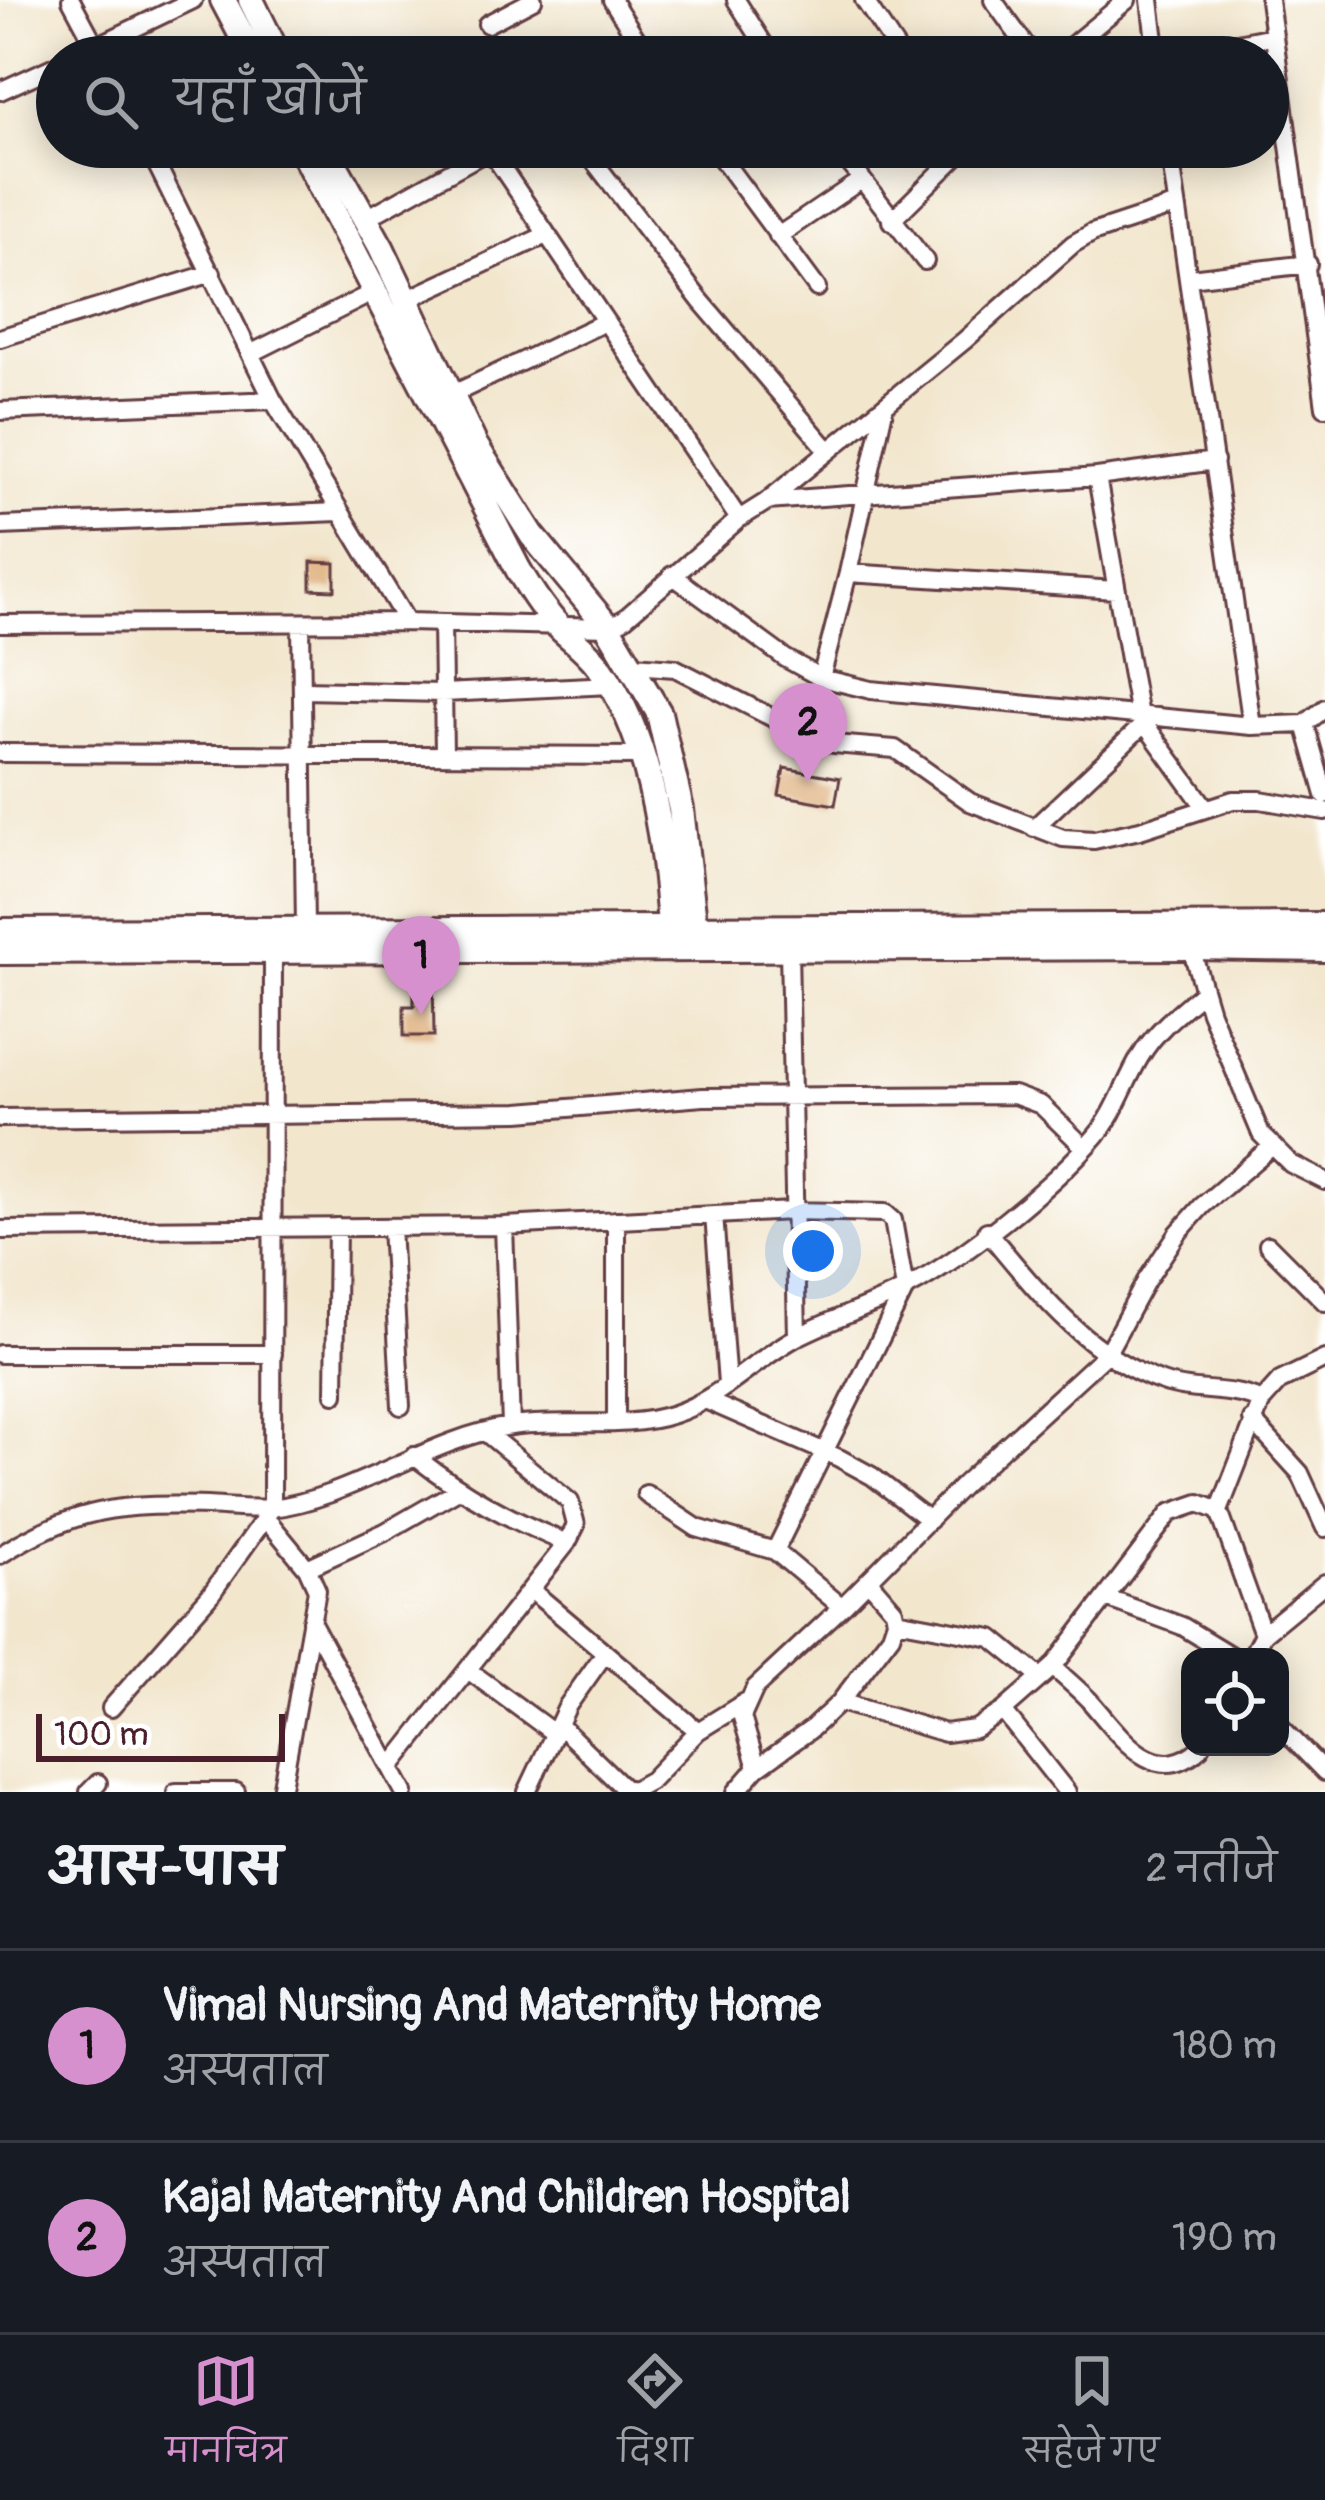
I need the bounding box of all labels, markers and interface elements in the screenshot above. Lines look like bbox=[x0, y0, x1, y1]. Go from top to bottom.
search box bbox=[36, 36, 1289, 168]
icon: search bbox=[78, 69, 144, 135]
text: यहाँ खोजें bbox=[174, 72, 366, 128]
pin: 2 bbox=[769, 683, 847, 782]
pin: 1 bbox=[382, 916, 460, 1015]
your location bbox=[783, 1221, 843, 1281]
map controls bbox=[1181, 1648, 1289, 1756]
button: locate bbox=[1181, 1648, 1289, 1756]
scale bar bbox=[36, 1708, 285, 1761]
text: 100 m bbox=[54, 1714, 148, 1755]
text: आस-पास bbox=[48, 1836, 282, 1900]
text: 2 नतीजे bbox=[1146, 1844, 1277, 1893]
text: Vimal Nursing And Maternity Home bbox=[162, 1978, 821, 2034]
text: 1 bbox=[79, 2021, 95, 2070]
text: 180 m bbox=[1172, 2021, 1277, 2070]
text: अस्पताल bbox=[162, 2047, 328, 2096]
text: Kajal Maternity And Children Hospital bbox=[162, 2170, 851, 2226]
text: 2 bbox=[76, 2213, 98, 2262]
text: 190 m bbox=[1172, 2213, 1277, 2262]
text: अस्पताल bbox=[162, 2239, 328, 2288]
tab: मानचित्र bbox=[166, 2348, 287, 2487]
tab: दिशा bbox=[618, 2348, 693, 2487]
tab: सहेजे गए bbox=[1024, 2348, 1159, 2487]

